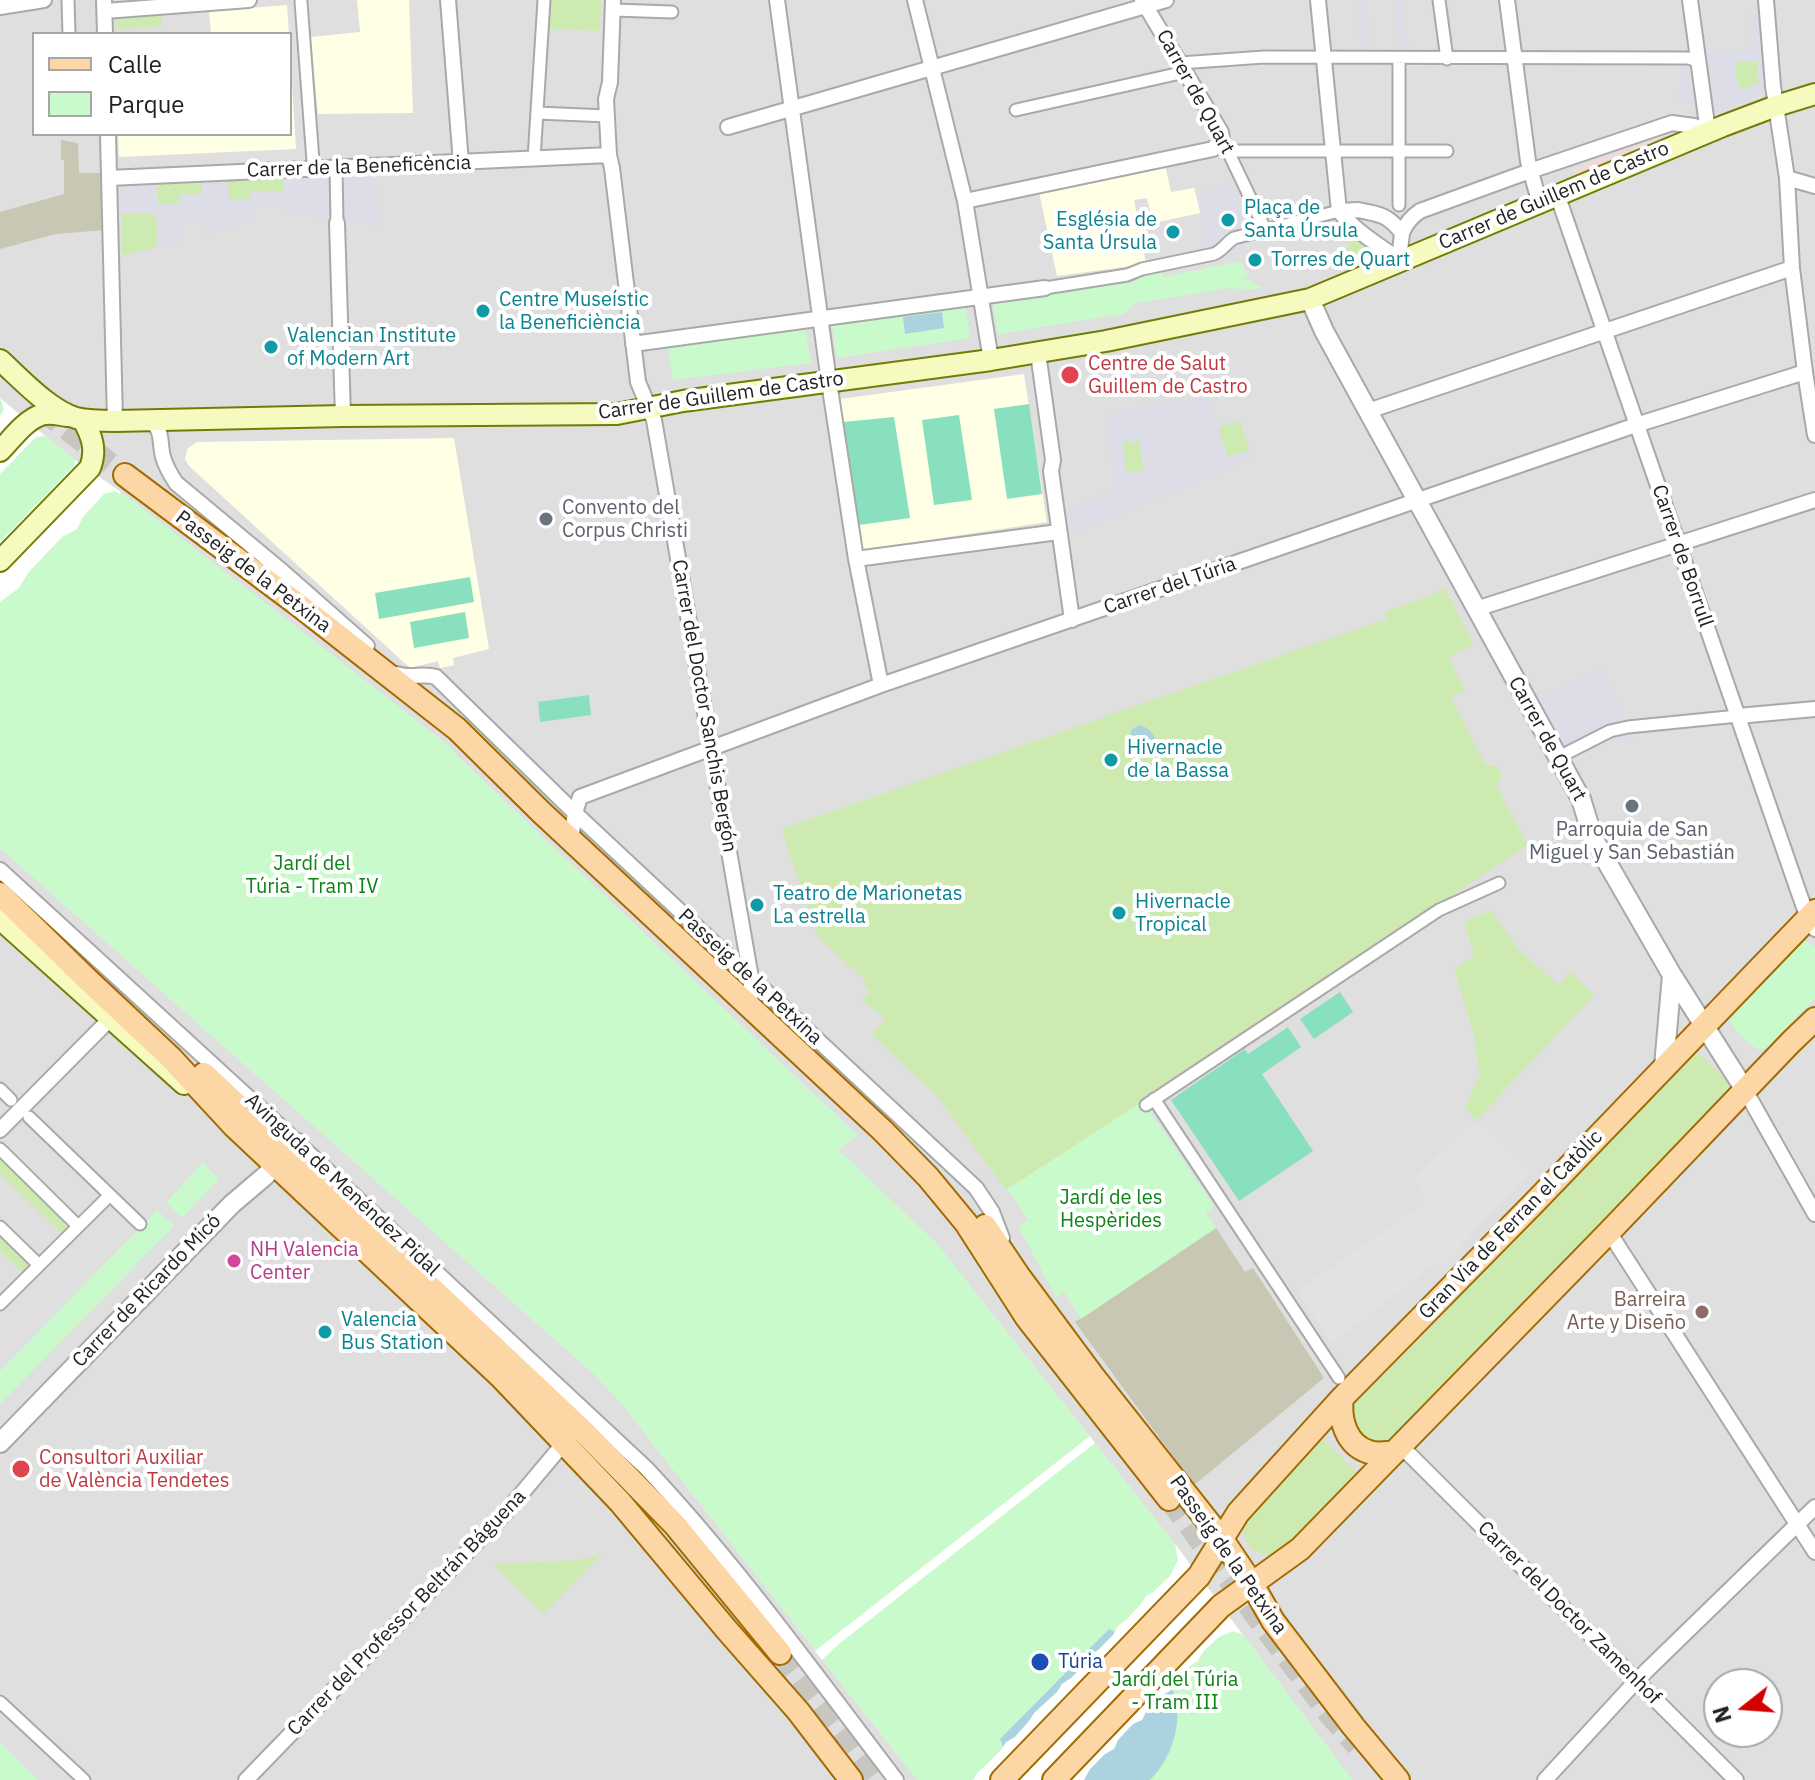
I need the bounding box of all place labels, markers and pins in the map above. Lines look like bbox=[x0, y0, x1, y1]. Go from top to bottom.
place label: Plaça de Santa Úrsula bbox=[1244, 196, 1358, 243]
place label: Església de Santa Úrsula bbox=[1043, 208, 1157, 255]
marker: Plaça de Santa Úrsula bbox=[1219, 211, 1237, 229]
marker: Església de Santa Úrsula bbox=[1164, 223, 1182, 241]
place label: Torres de Quart bbox=[1271, 248, 1410, 272]
marker: Torres de Quart bbox=[1246, 251, 1264, 269]
place label: Centre Museístic la Beneficiència bbox=[499, 288, 649, 335]
marker: Centre Museístic la Beneficiència bbox=[474, 302, 492, 320]
place label: Valencian Institute of Modern Art bbox=[287, 324, 456, 371]
marker: Valencian Institute of Modern Art bbox=[262, 338, 280, 356]
place label: Centre de Salut Guillem de Castro bbox=[1088, 352, 1248, 399]
marker: Centre de Salut Guillem de Castro bbox=[1059, 364, 1081, 386]
place label: Convento del Corpus Christi bbox=[562, 496, 688, 543]
marker: Convento del Corpus Christi bbox=[537, 510, 555, 528]
place label: Hivernacle de la Bassa bbox=[1127, 736, 1229, 783]
marker: Hivernacle de la Bassa bbox=[1102, 751, 1120, 769]
marker: Parroquia de San Miguel y San Sebastián bbox=[1623, 797, 1641, 815]
place label: Parroquia de San Miguel y San Sebastián bbox=[1529, 818, 1735, 865]
place label: Teatro de Marionetas La estrella bbox=[773, 882, 963, 929]
place label: Hivernacle Tropical bbox=[1135, 890, 1231, 937]
marker: Teatro de Marionetas La estrella bbox=[748, 896, 766, 914]
marker: Hivernacle Tropical bbox=[1110, 904, 1128, 922]
place label: NH Valencia Center bbox=[250, 1238, 359, 1285]
marker: NH Valencia Center bbox=[225, 1252, 243, 1270]
place label: Barreira Arte y Diseño bbox=[1567, 1288, 1686, 1335]
marker: Barreira Arte y Diseño bbox=[1693, 1303, 1711, 1321]
place label: Valencia Bus Station bbox=[341, 1308, 444, 1355]
marker: Valencia Bus Station bbox=[316, 1323, 334, 1341]
place label: Consultori Auxiliar de València Tendetes bbox=[39, 1446, 230, 1493]
marker: Consultori Auxiliar de València Tendetes bbox=[10, 1458, 32, 1480]
place label: Túria bbox=[1058, 1650, 1103, 1674]
marker: Túria bbox=[1029, 1651, 1051, 1673]

